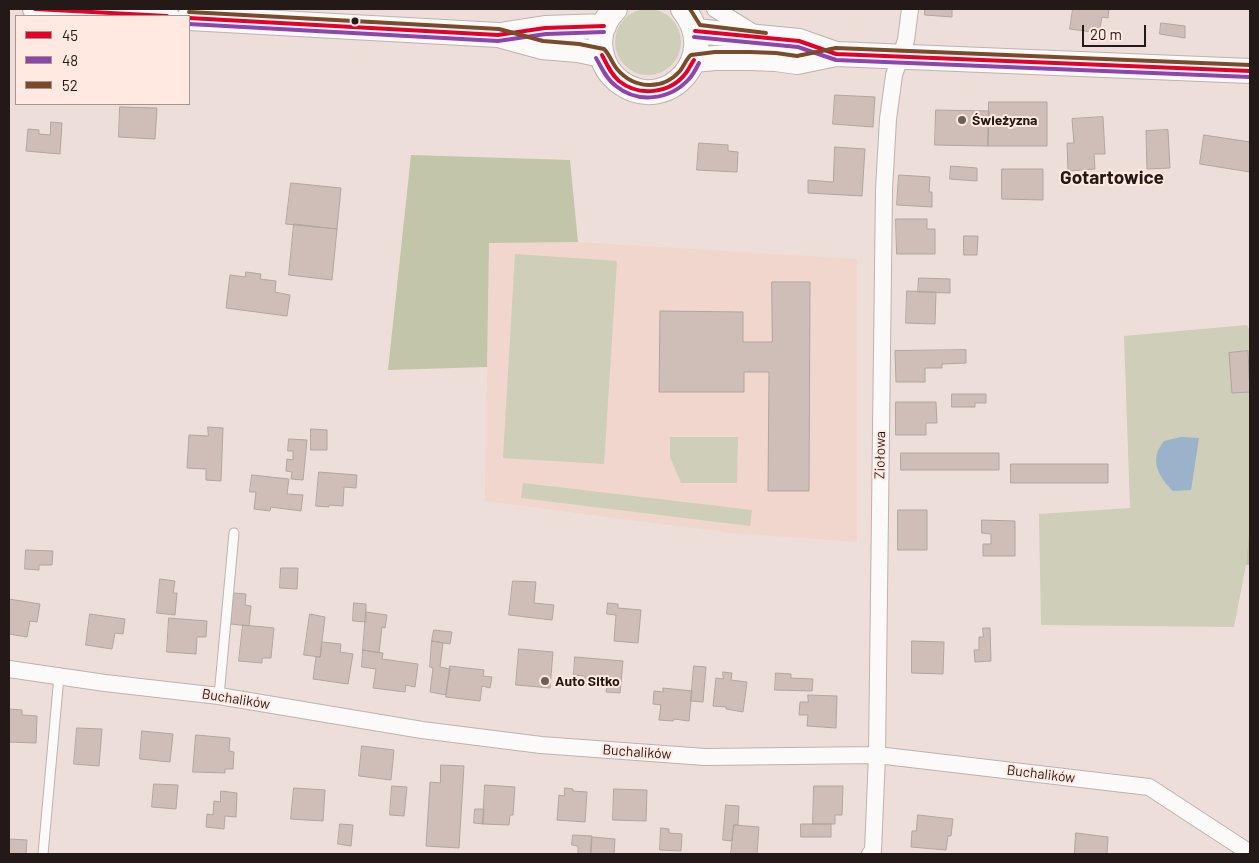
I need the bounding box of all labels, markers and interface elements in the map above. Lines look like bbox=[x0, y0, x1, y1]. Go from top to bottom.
legend bbox=[15, 15, 190, 105]
scale bar bbox=[1084, 15, 1148, 47]
unlabelled marker bbox=[350, 16, 360, 26]
text: 20 m bbox=[1090, 25, 1122, 43]
text: 45 bbox=[62, 26, 78, 44]
text: 48 bbox=[62, 51, 78, 69]
text: 52 bbox=[62, 76, 78, 94]
place label: Świeżyzna bbox=[972, 112, 1037, 128]
marker: Świeżyzna bbox=[956, 114, 968, 126]
district label: Gotartowice bbox=[1060, 167, 1164, 189]
street label: Ziołowa bbox=[871, 431, 889, 479]
place label: Auto Sitko bbox=[555, 673, 620, 689]
marker: Auto Sitko bbox=[539, 675, 551, 687]
street label: Buchalików bbox=[201, 685, 271, 713]
street label: Buchalików bbox=[602, 741, 672, 763]
street label: Buchalików bbox=[1006, 761, 1076, 787]

